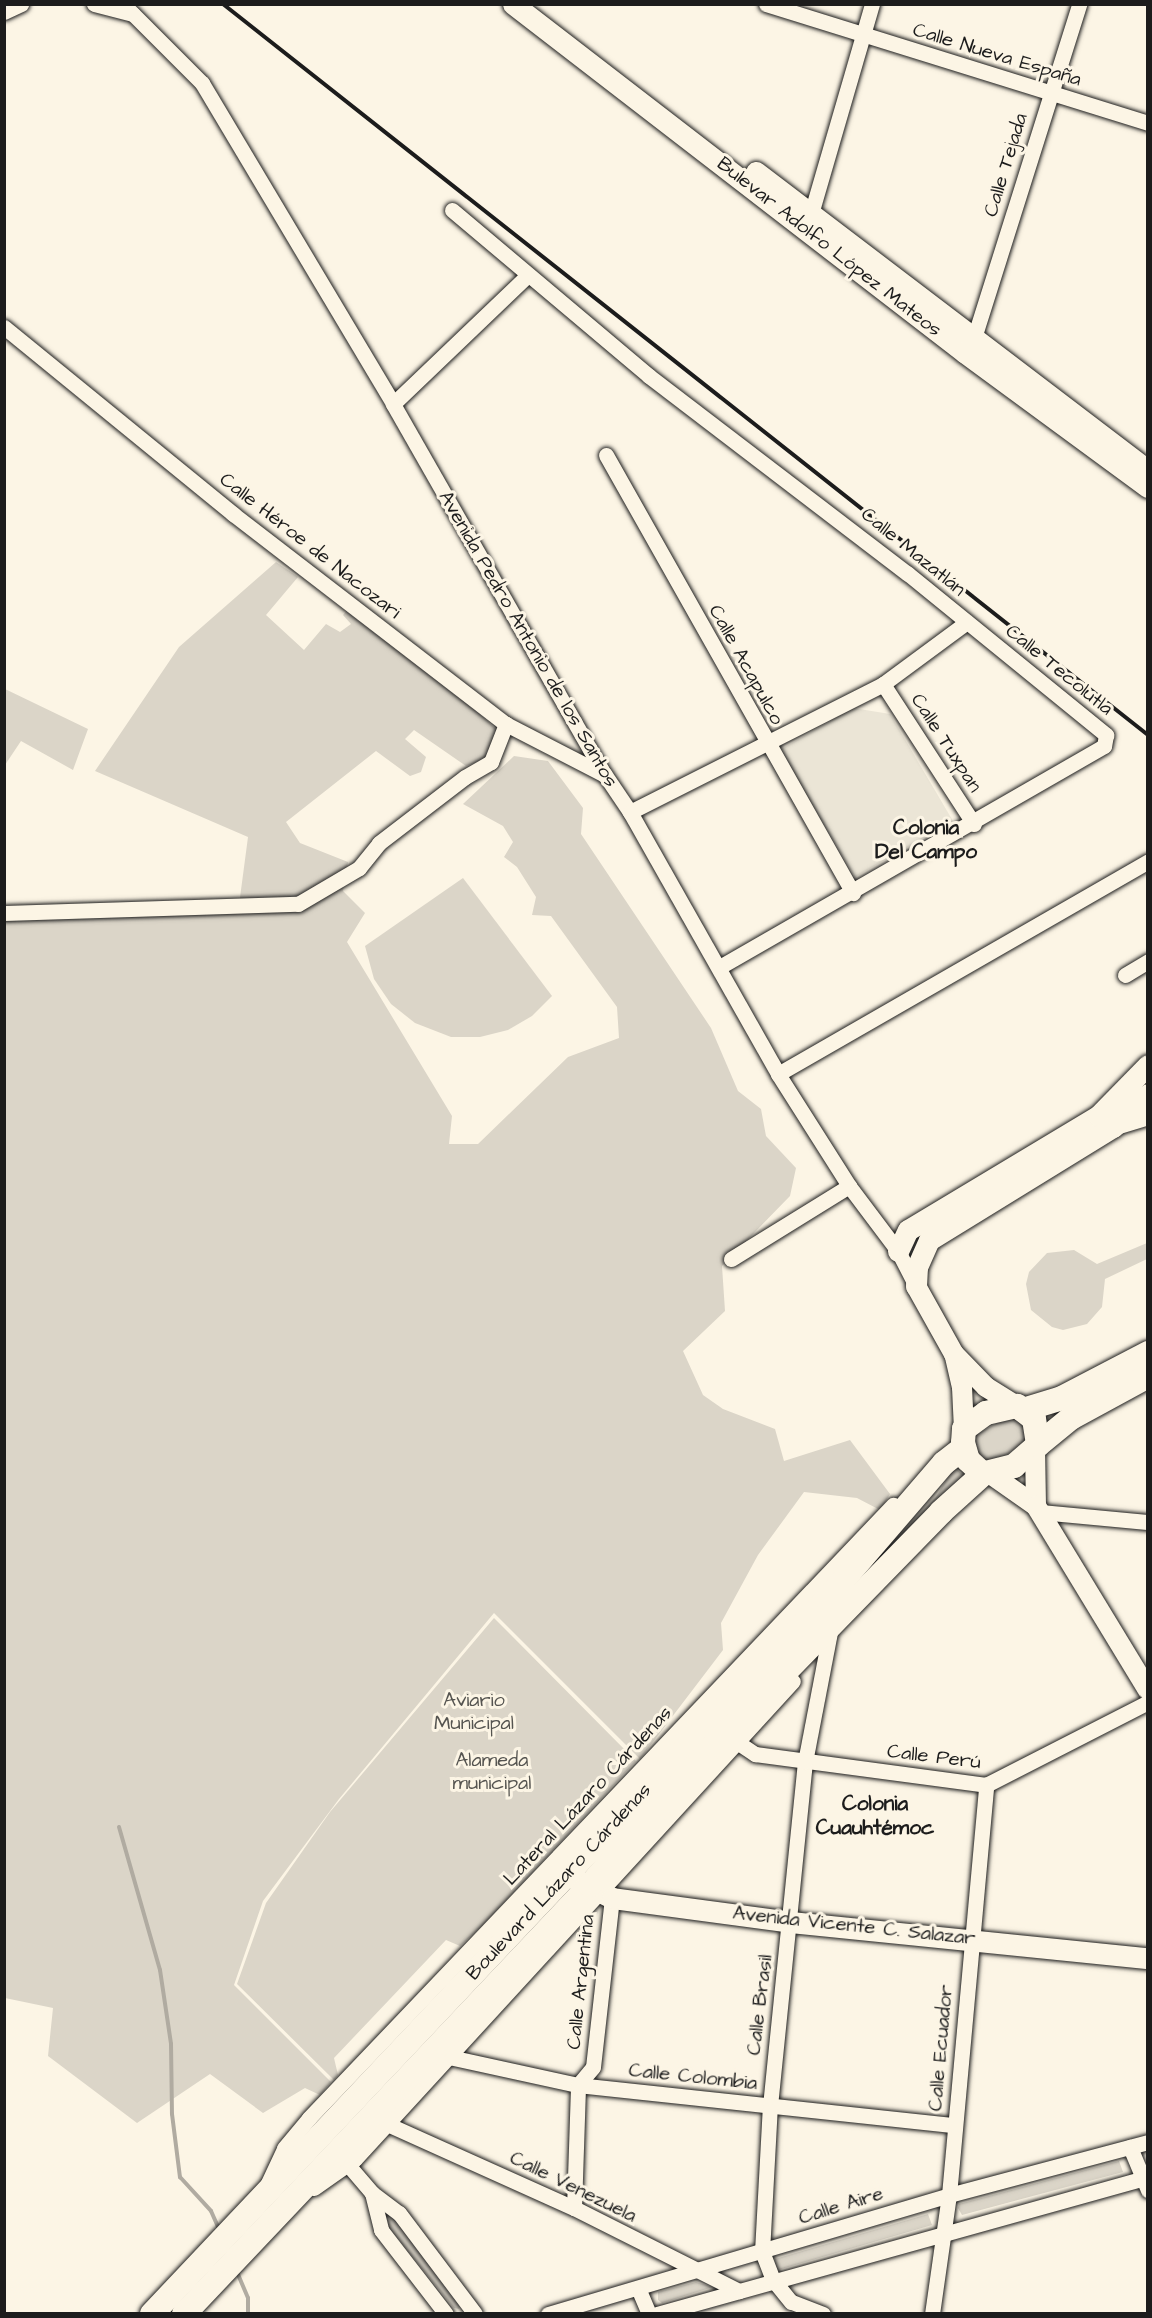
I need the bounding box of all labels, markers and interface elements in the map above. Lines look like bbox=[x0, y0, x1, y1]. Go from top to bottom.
street label: Calle Nueva España bbox=[910, 18, 1084, 92]
street label: Calle Tejada bbox=[979, 110, 1033, 220]
street label: Bulevar Adolfo López Mateos bbox=[712, 152, 946, 342]
street label: Calle Héroe de Nacozari bbox=[215, 468, 405, 624]
street label: Avenida Pedro Antonio de los Santos bbox=[433, 487, 623, 791]
street label: Calle Mazatlán bbox=[856, 503, 970, 601]
street label: Calle Acapulco bbox=[703, 601, 789, 729]
street label: Calle Tecolutla bbox=[1000, 619, 1118, 721]
street label: Calle Tuxpan bbox=[905, 689, 987, 797]
district label: Colonia Del Campo bbox=[875, 815, 977, 865]
park label: Aviario Municipal bbox=[434, 1688, 514, 1735]
street label: Lateral Lázaro Cárdenas bbox=[499, 1701, 677, 1891]
street label: Calle Perú bbox=[886, 1739, 982, 1775]
park label: Alameda municipal bbox=[453, 1748, 531, 1795]
street label: Boulevard Lázaro Cárdenas bbox=[461, 1779, 657, 1985]
district label: Colonia Cuauhtémoc bbox=[816, 1791, 934, 1841]
street label: Avenida Vicente C. Salazar bbox=[731, 1901, 977, 1951]
street label: Calle Argentina bbox=[562, 1913, 600, 2051]
street label: Calle Brasil bbox=[742, 1953, 778, 2057]
street label: Calle Ecuador bbox=[924, 1984, 958, 2112]
street label: Calle Colombia bbox=[627, 2058, 759, 2096]
street label: Calle Venezuela bbox=[506, 2146, 640, 2228]
street label: Calle Aire bbox=[796, 2182, 886, 2230]

